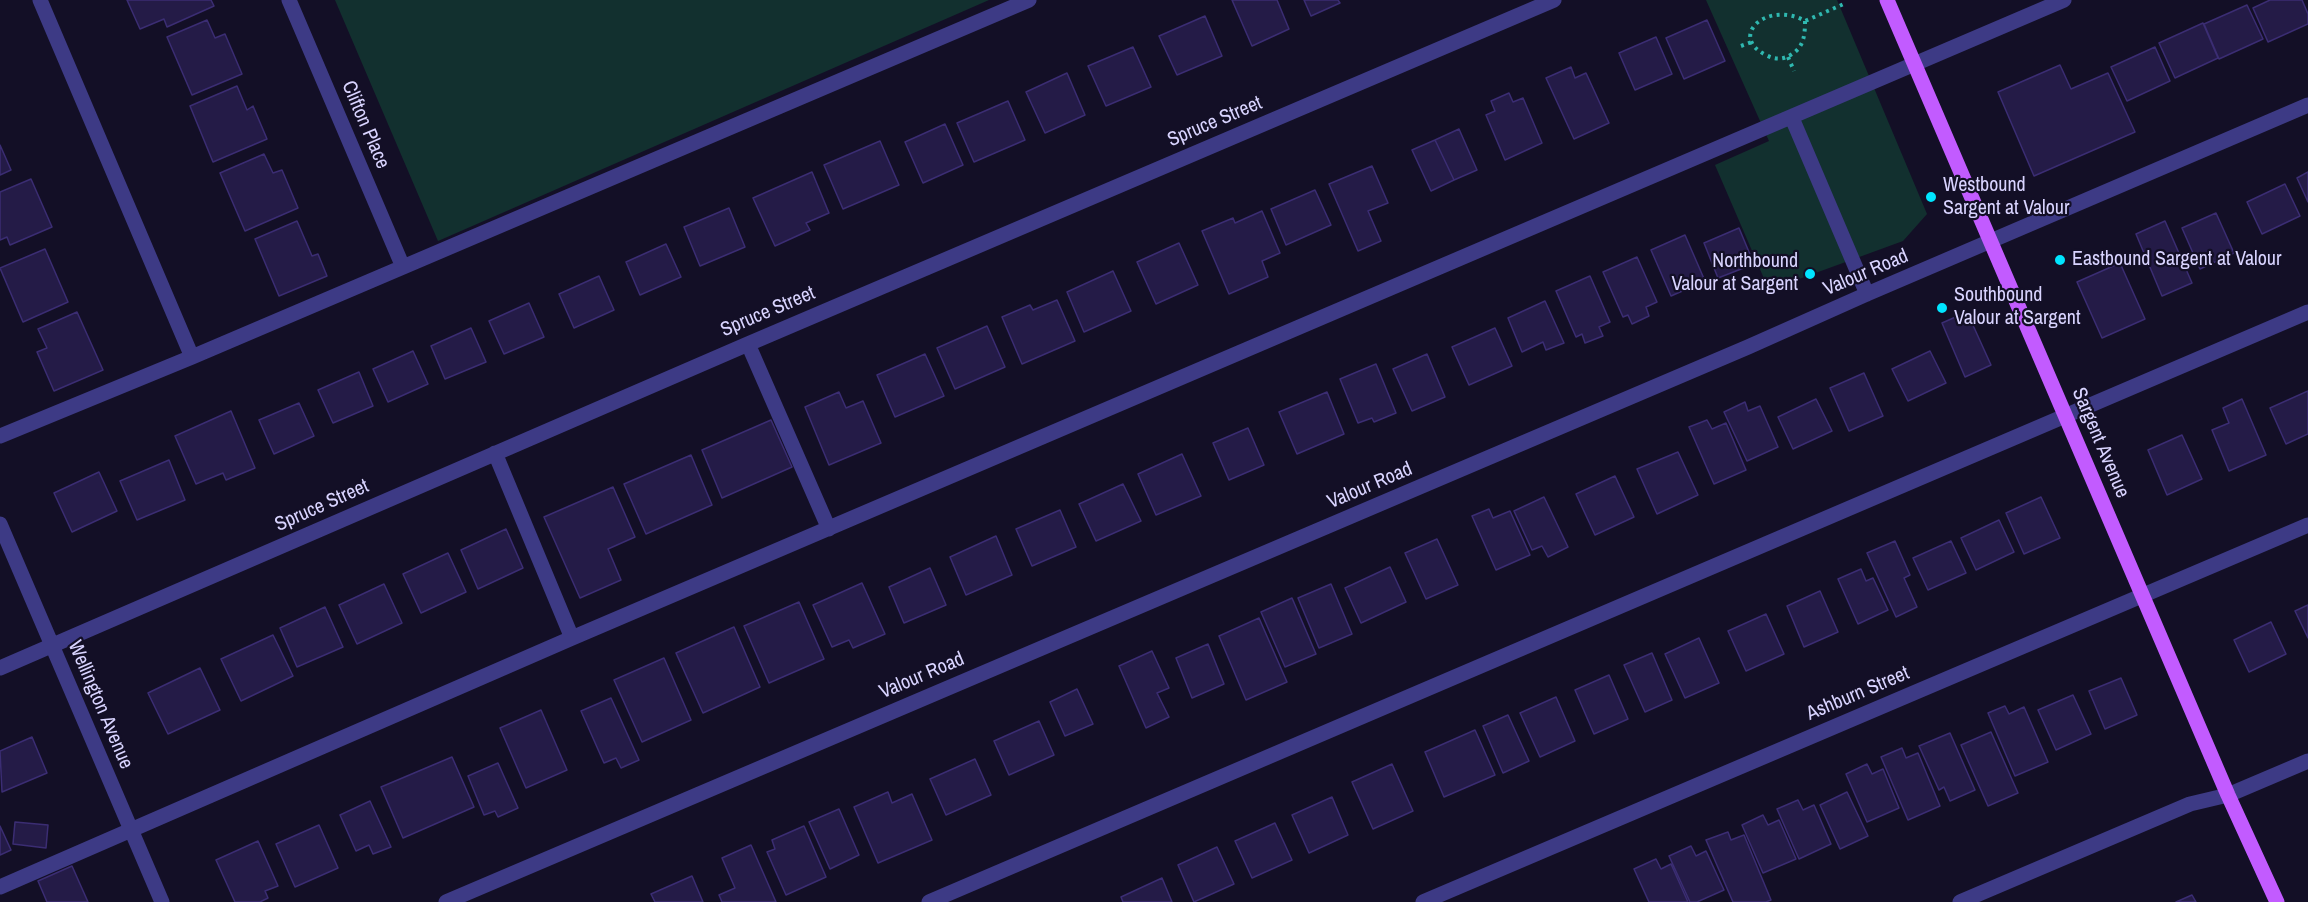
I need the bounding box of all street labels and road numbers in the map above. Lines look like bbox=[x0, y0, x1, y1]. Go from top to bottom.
street label: Clifton Place bbox=[336, 78, 394, 172]
street label: Spruce Street bbox=[1164, 91, 1266, 153]
street label: Valour Road bbox=[1820, 244, 1912, 302]
street label: Spruce Street bbox=[717, 281, 819, 343]
street label: Sargent Avenue bbox=[2066, 384, 2134, 502]
street label: Valour Road bbox=[1324, 457, 1416, 515]
street label: Spruce Street bbox=[271, 475, 373, 537]
street label: Wellington Avenue bbox=[62, 637, 138, 773]
street label: Valour Road bbox=[876, 647, 968, 705]
street label: Ashburn Street bbox=[1803, 662, 1913, 726]

